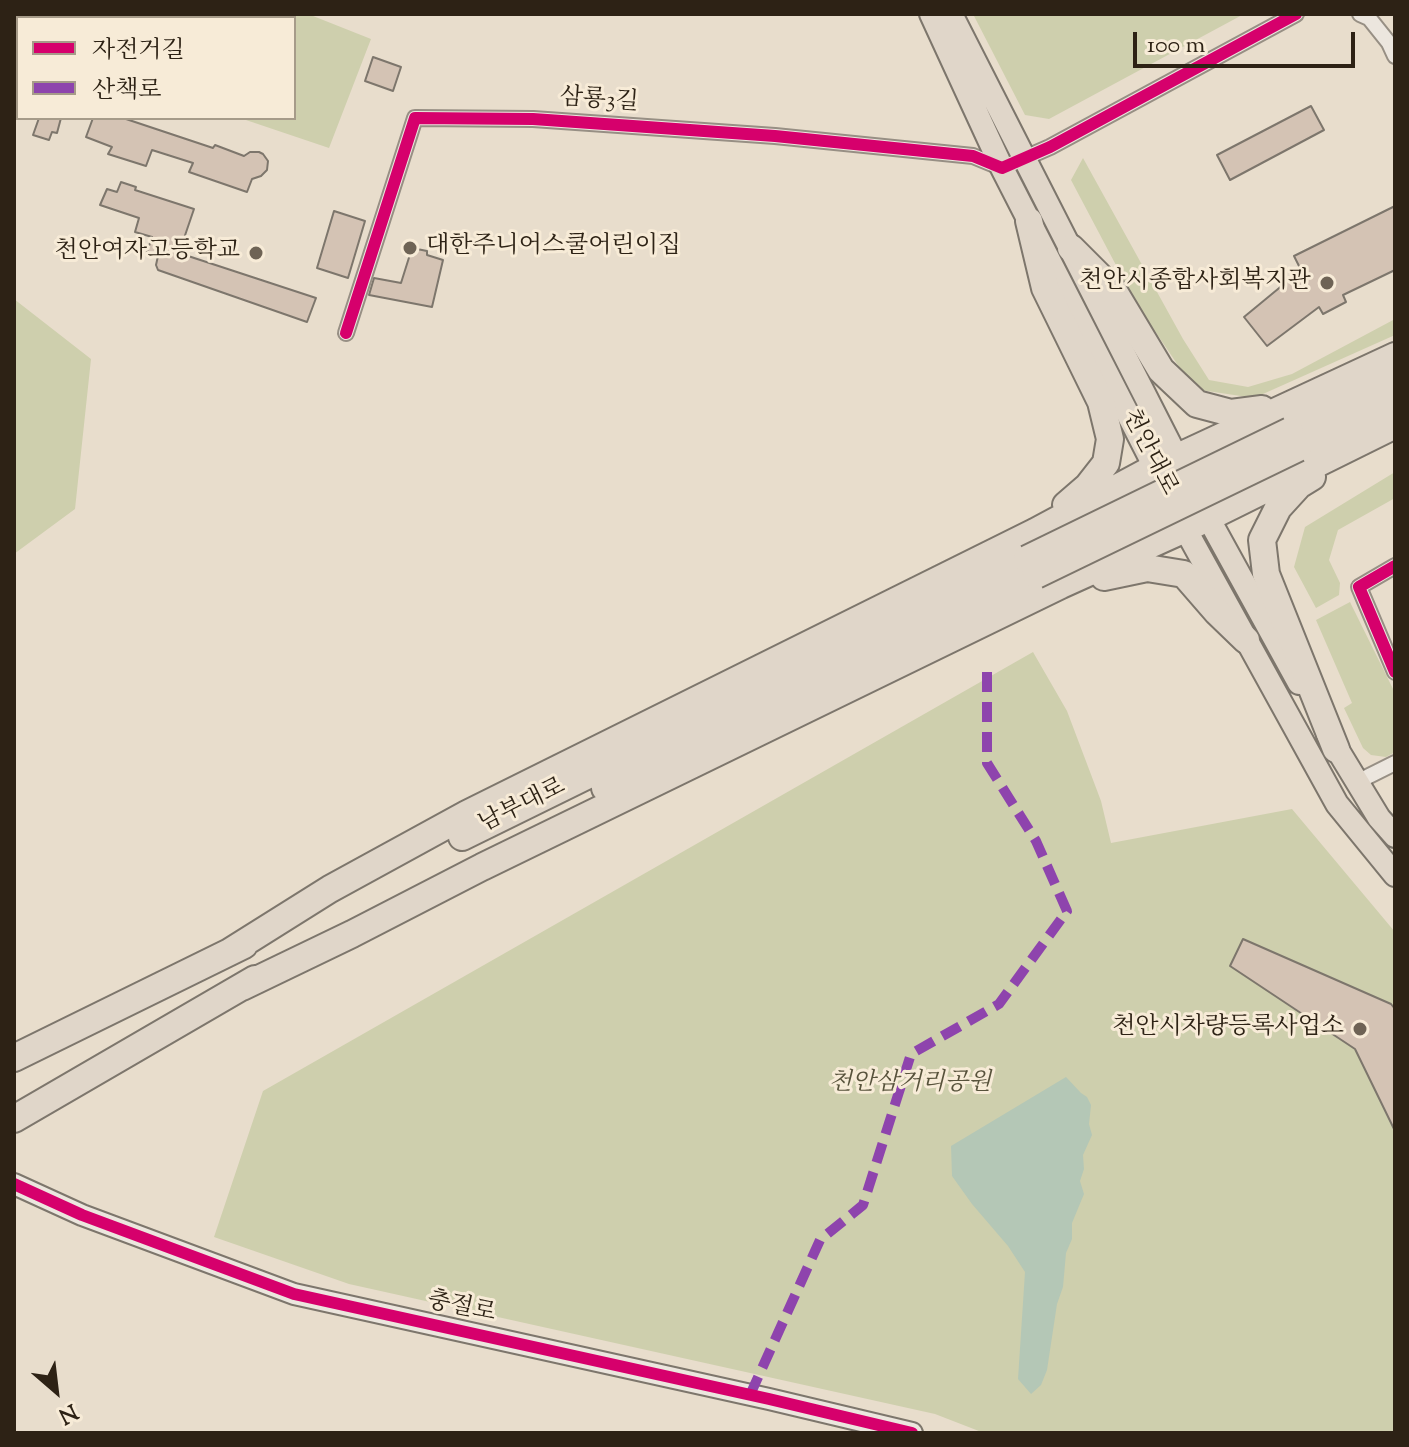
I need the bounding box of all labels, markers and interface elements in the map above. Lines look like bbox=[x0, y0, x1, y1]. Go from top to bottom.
legend bbox=[16, 16, 296, 120]
scale bar bbox=[1137, 16, 1359, 66]
text: 100 m bbox=[1147, 29, 1205, 63]
text: 자전거길 bbox=[92, 34, 185, 68]
text: 산책로 bbox=[92, 74, 162, 108]
street label: 삼룡3길 bbox=[558, 85, 640, 119]
place label: 대한주니어스쿨어린이집 bbox=[426, 234, 681, 262]
place label: 천안여자고등학교 bbox=[55, 239, 240, 267]
marker: 대한주니어스쿨어린이집 bbox=[401, 239, 419, 257]
marker: 천안여자고등학교 bbox=[247, 244, 265, 262]
place label: 천안시종합사회복지관 bbox=[1079, 269, 1311, 297]
marker: 천안시종합사회복지관 bbox=[1318, 274, 1336, 292]
street label: 천안대로 bbox=[1114, 405, 1182, 501]
street label: 남부대로 bbox=[475, 774, 571, 840]
place label: 천안시차량등록사업소 bbox=[1112, 1015, 1344, 1043]
marker: 천안시차량등록사업소 bbox=[1351, 1020, 1369, 1038]
park label: 천안삼거리공원 bbox=[829, 1071, 991, 1099]
street label: 충절로 bbox=[424, 1288, 498, 1330]
north arrow bbox=[16, 1351, 96, 1431]
text: N bbox=[52, 1394, 83, 1430]

